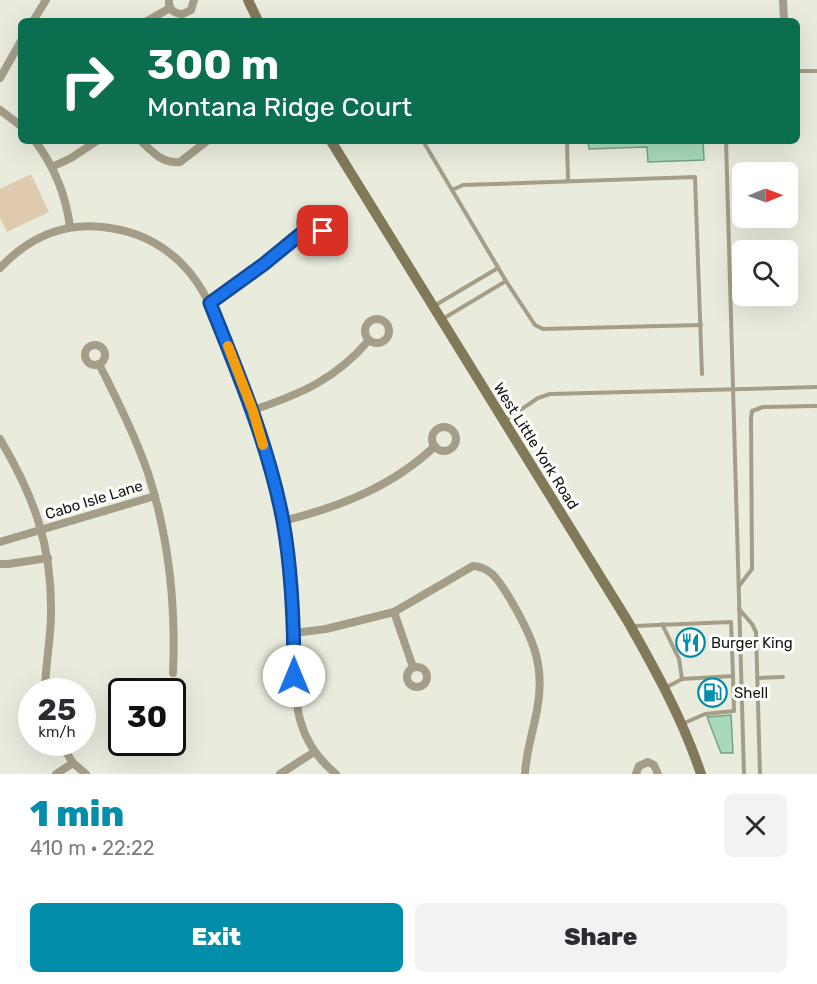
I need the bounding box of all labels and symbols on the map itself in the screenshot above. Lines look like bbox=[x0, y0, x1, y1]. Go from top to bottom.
north arrow bbox=[732, 162, 798, 228]
pin bbox=[297, 205, 348, 256]
street label: West Little York Road bbox=[490, 379, 582, 513]
street label: Cabo Isle Lane bbox=[43, 477, 145, 523]
restaurant icon: Burger King bbox=[674, 627, 706, 659]
place label: Burger King bbox=[711, 634, 793, 652]
position arrow bbox=[262, 644, 326, 708]
fuel station icon: Shell bbox=[697, 677, 729, 709]
speed limit sign: 30 bbox=[108, 678, 186, 756]
place label: Shell bbox=[734, 684, 768, 702]

